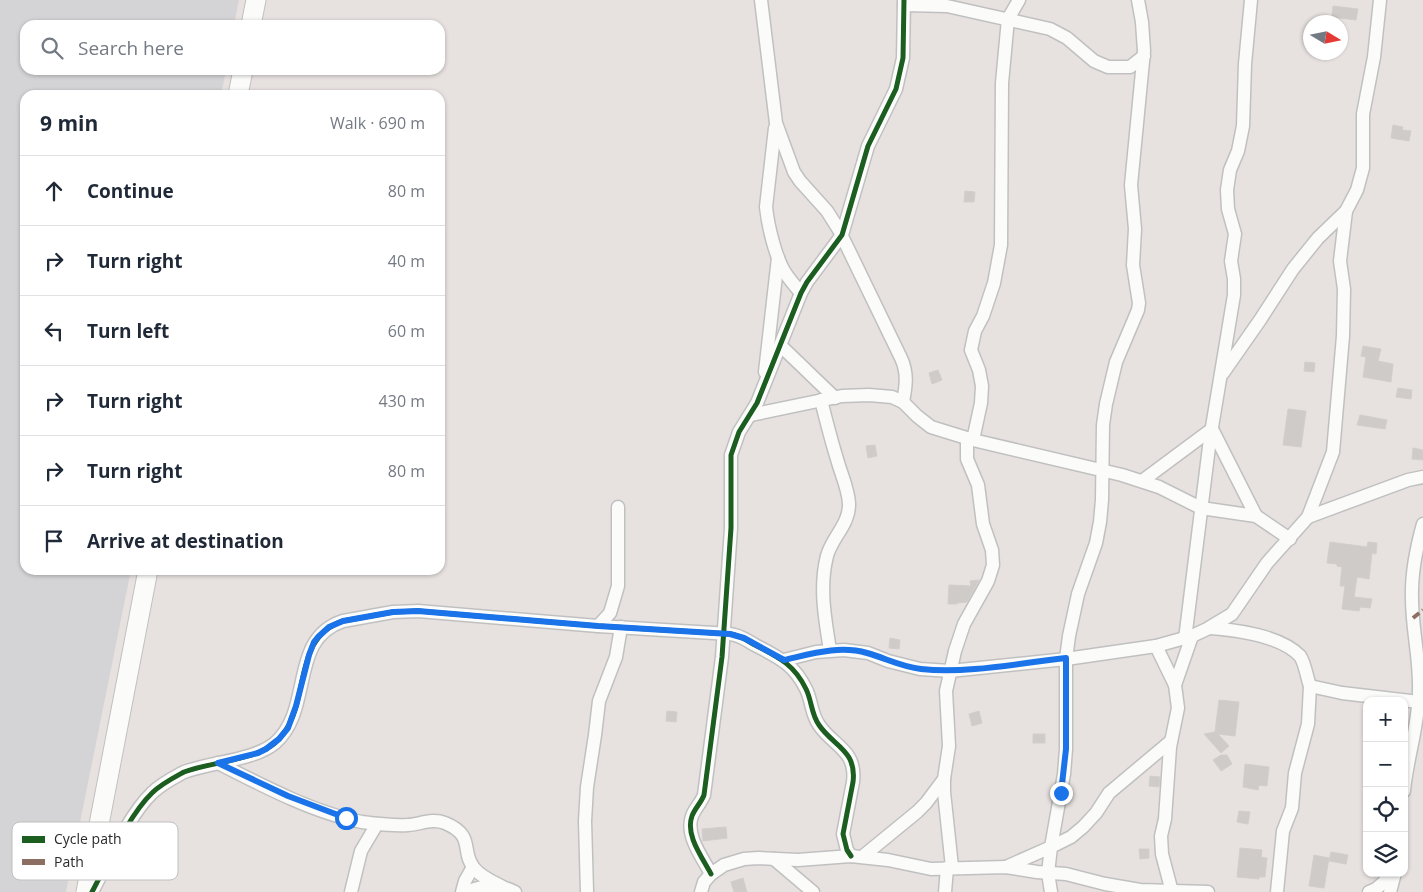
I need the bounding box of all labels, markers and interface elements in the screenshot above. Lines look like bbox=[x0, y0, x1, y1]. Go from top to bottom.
north arrow bbox=[1303, 15, 1348, 60]
search box bbox=[20, 20, 445, 75]
icon: search bbox=[38, 34, 66, 62]
text: Search here bbox=[78, 35, 184, 61]
text: 9 min bbox=[40, 109, 98, 137]
text: Walk · 690 m bbox=[330, 112, 425, 134]
icon: ahead bbox=[40, 177, 68, 205]
text: Continue bbox=[87, 178, 174, 204]
text: 80 m bbox=[388, 180, 425, 202]
icon: right bbox=[40, 247, 68, 275]
text: Turn right bbox=[87, 248, 182, 274]
text: 40 m bbox=[388, 250, 425, 272]
icon: left bbox=[40, 317, 68, 345]
text: Turn left bbox=[87, 318, 169, 344]
text: 60 m bbox=[388, 320, 425, 342]
icon: right bbox=[40, 387, 68, 415]
text: Turn right bbox=[87, 388, 182, 414]
text: 430 m bbox=[379, 390, 425, 412]
icon: right bbox=[40, 457, 68, 485]
text: Turn right bbox=[87, 458, 182, 484]
text: 80 m bbox=[388, 460, 425, 482]
icon: arrive bbox=[40, 527, 68, 555]
text: Arrive at destination bbox=[87, 528, 284, 554]
map controls bbox=[1363, 697, 1408, 877]
button: + bbox=[1363, 697, 1408, 742]
button: − bbox=[1363, 742, 1408, 787]
route end bbox=[1050, 782, 1073, 805]
button: locate bbox=[1363, 787, 1408, 832]
route start bbox=[335, 807, 358, 830]
legend bbox=[12, 822, 178, 880]
text: Cycle path bbox=[54, 829, 122, 848]
button: layers bbox=[1363, 832, 1408, 877]
text: Path bbox=[54, 852, 84, 871]

